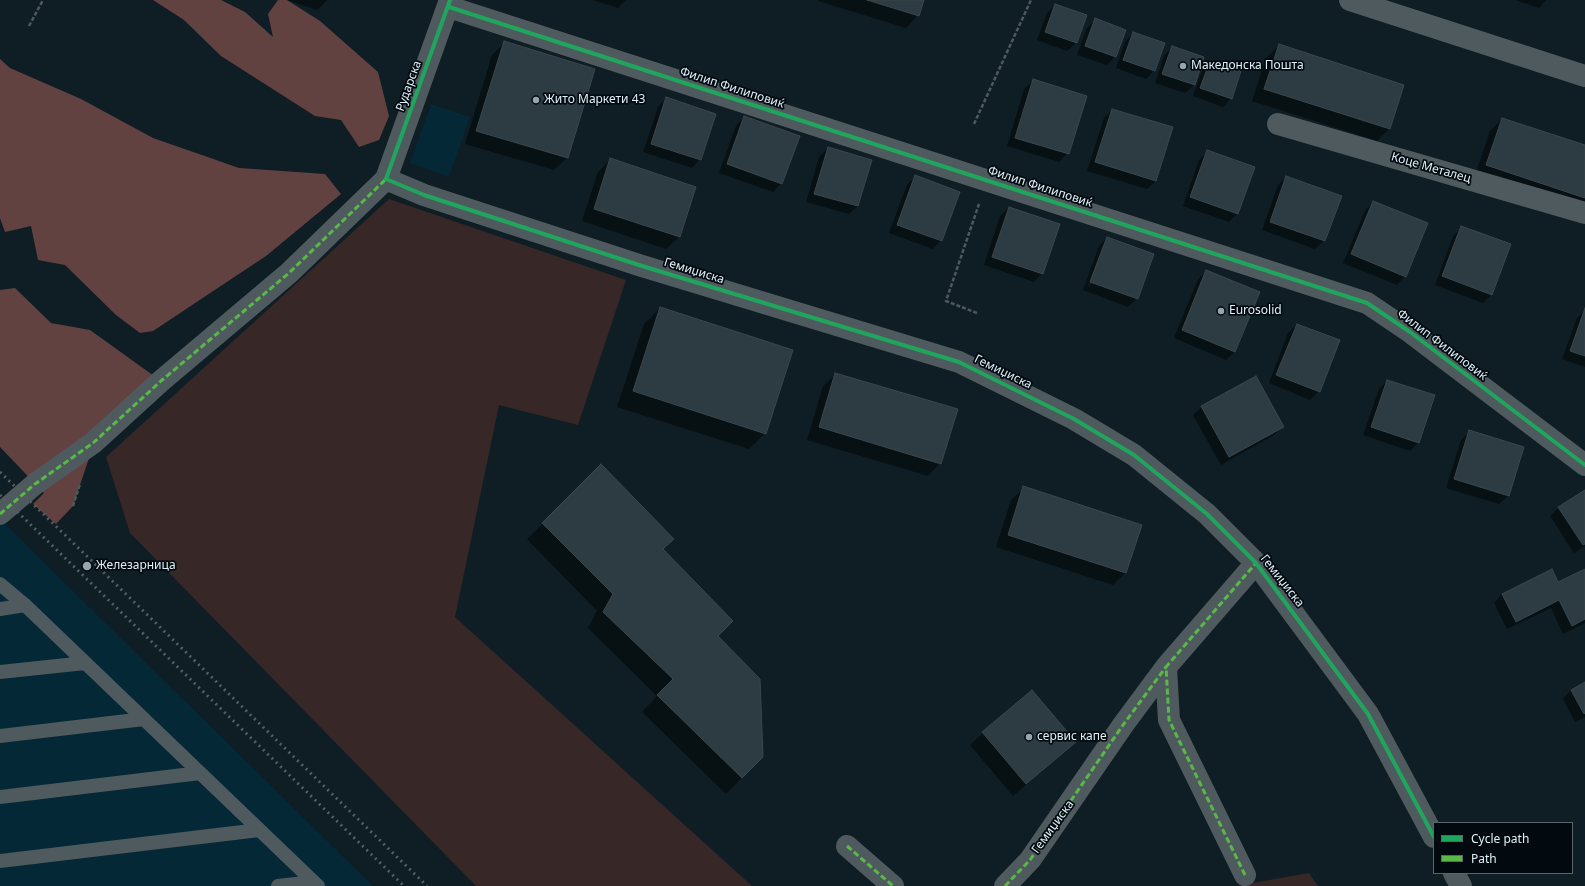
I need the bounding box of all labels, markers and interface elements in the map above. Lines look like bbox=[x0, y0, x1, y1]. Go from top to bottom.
street label: Рударска bbox=[393, 59, 425, 113]
place label: Македонска Пошта bbox=[1191, 59, 1304, 73]
marker: Македонска Пошта bbox=[1178, 61, 1188, 71]
street label: Филип Филиповиќ bbox=[678, 64, 786, 112]
place label: Жито Маркети 43 bbox=[544, 93, 645, 107]
marker: Жито Маркети 43 bbox=[531, 95, 541, 105]
street label: Коце Металец bbox=[1390, 150, 1472, 186]
street label: Филип Филиповиќ bbox=[986, 163, 1094, 211]
street label: Гемиџиска bbox=[662, 255, 726, 287]
place label: Eurosolid bbox=[1229, 304, 1282, 318]
marker: Eurosolid bbox=[1216, 306, 1226, 316]
street label: Филип Филиповиќ bbox=[1394, 306, 1490, 384]
street label: Гемиџиска bbox=[972, 352, 1034, 392]
street label: Гемиџиска bbox=[1257, 552, 1307, 610]
place label: Железарница bbox=[96, 559, 176, 573]
marker: Железарница bbox=[81, 560, 93, 572]
place label: сервис капе bbox=[1037, 730, 1107, 744]
marker: сервис капе bbox=[1024, 732, 1034, 742]
street label: Гемиџиска bbox=[1029, 798, 1077, 856]
legend bbox=[1433, 822, 1573, 874]
text: Cycle path bbox=[1471, 830, 1529, 847]
text: Path bbox=[1471, 850, 1497, 867]

